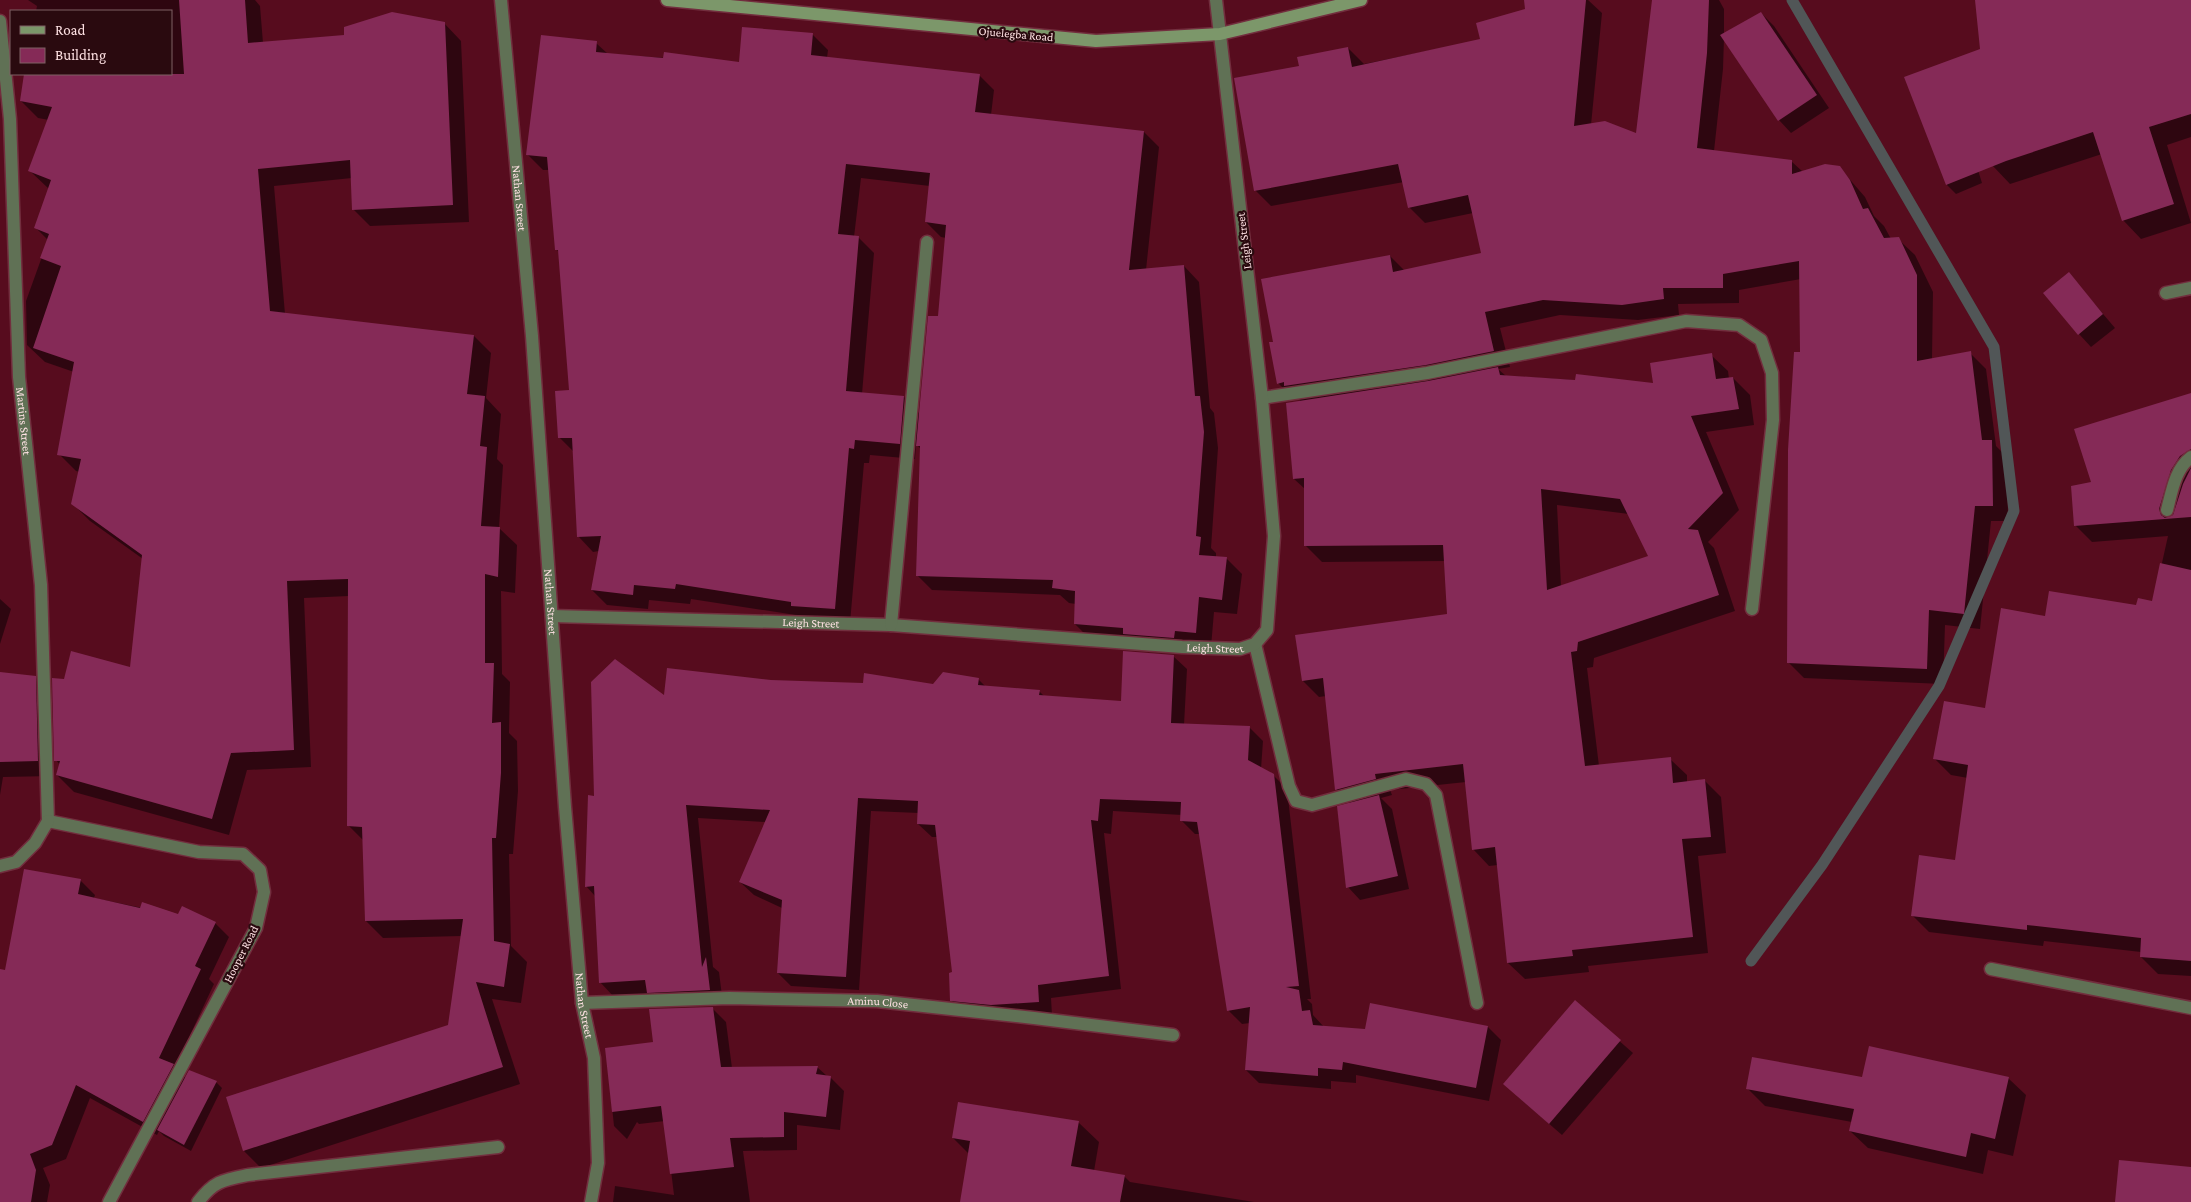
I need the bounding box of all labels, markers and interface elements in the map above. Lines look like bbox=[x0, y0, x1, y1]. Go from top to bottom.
legend bbox=[10, 10, 172, 75]
text: Road bbox=[55, 22, 86, 38]
street label: Ojuelegba Road bbox=[978, 24, 1055, 44]
text: Building bbox=[55, 47, 106, 64]
street label: Nathan Street bbox=[509, 165, 529, 233]
street label: Leigh Street bbox=[1233, 211, 1254, 270]
street label: Martins Street bbox=[13, 386, 34, 457]
street label: Nathan Street bbox=[541, 568, 560, 636]
street label: Leigh Street bbox=[782, 615, 841, 631]
street label: Leigh Street bbox=[1186, 640, 1247, 656]
street label: Hooper Road bbox=[221, 923, 262, 985]
street label: Nathan Street bbox=[572, 972, 597, 1040]
street label: Aminu Close bbox=[847, 993, 909, 1011]

